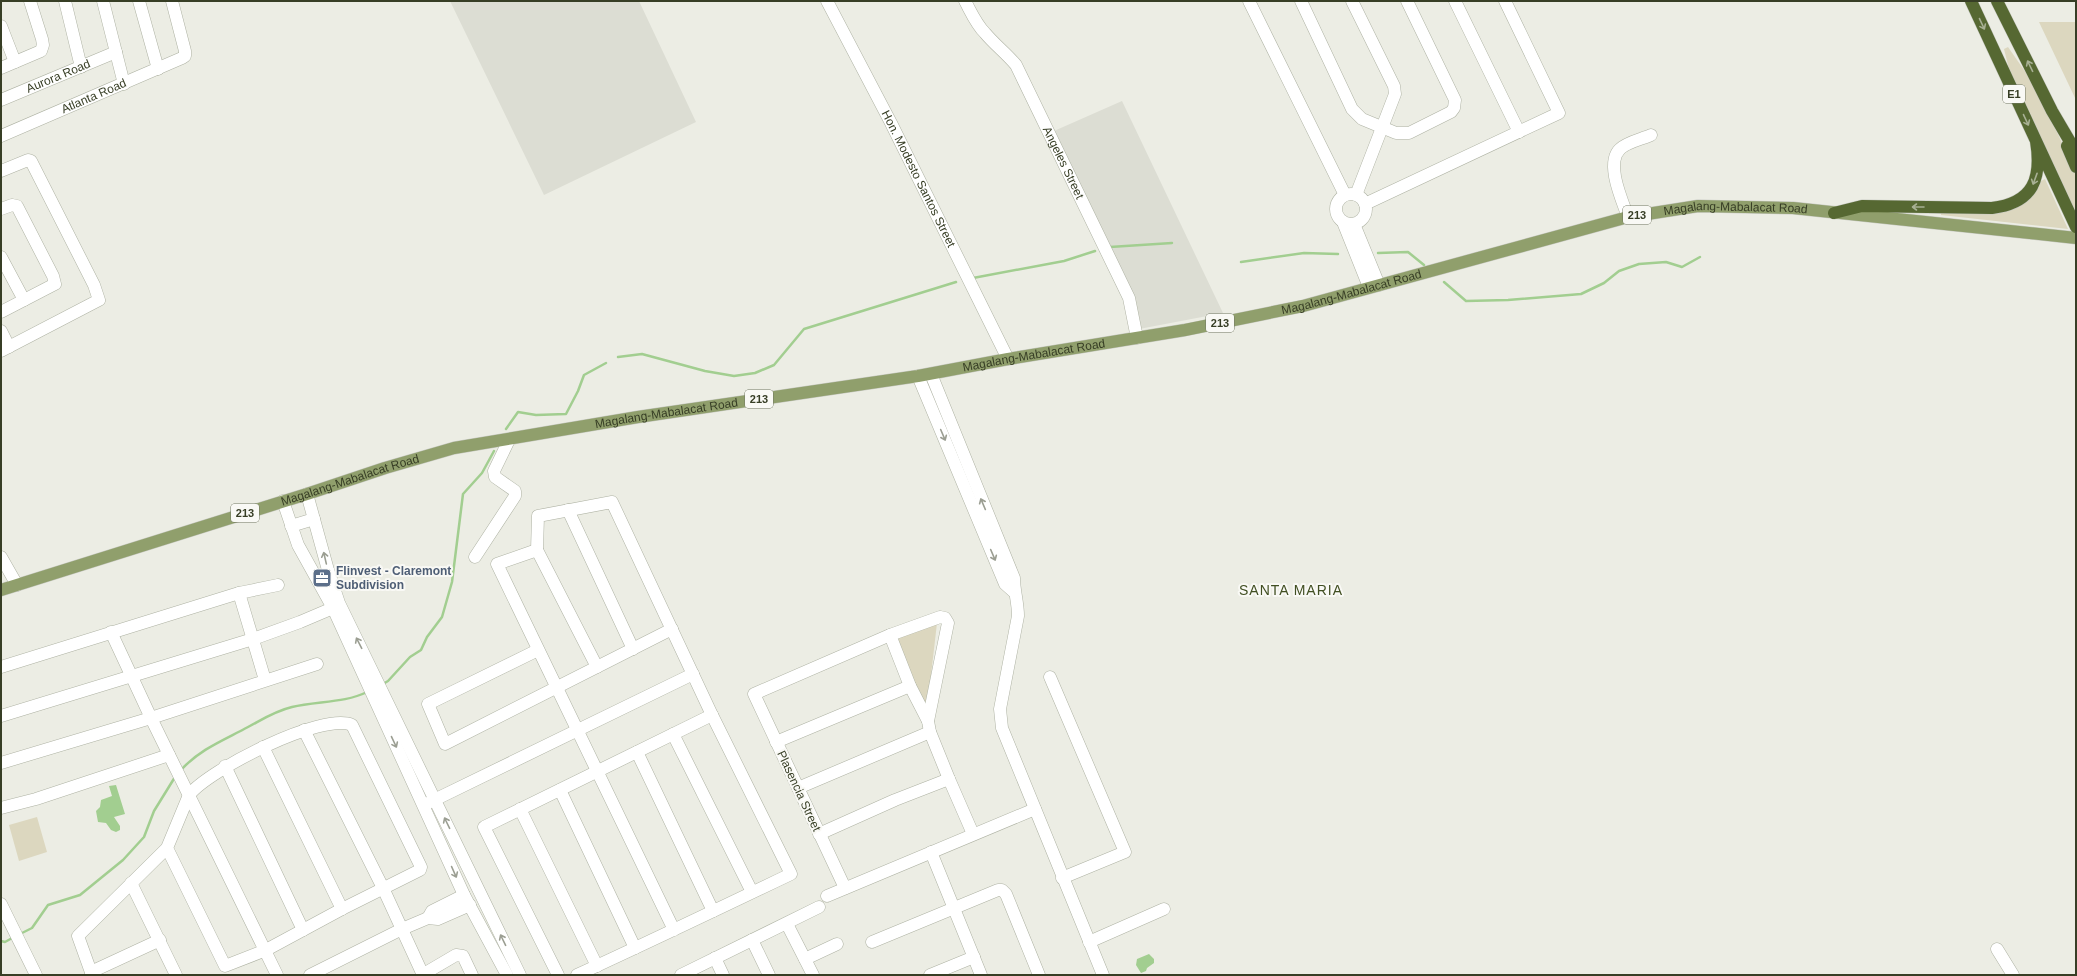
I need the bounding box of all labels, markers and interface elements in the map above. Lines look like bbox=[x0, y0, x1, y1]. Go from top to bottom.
one-way arrow bbox=[1979, 18, 1986, 30]
street label: Aurora Road bbox=[24, 57, 92, 96]
one-way arrow bbox=[2026, 60, 2033, 72]
street label: Atlanta Road bbox=[59, 76, 128, 116]
road number: E1 bbox=[2003, 85, 2025, 103]
street label: Hon. Modesto Santos Street bbox=[879, 108, 959, 250]
one-way arrow bbox=[2023, 114, 2030, 126]
street label: Angeles Street bbox=[1040, 124, 1087, 202]
one-way arrow bbox=[2031, 173, 2039, 185]
street label: Magalang-Mabalacat Road bbox=[1663, 199, 1808, 218]
one-way arrow bbox=[1912, 203, 1925, 211]
road number: 213 bbox=[1623, 206, 1651, 224]
street label: Magalang-Mabalacat Road bbox=[1280, 267, 1423, 317]
road number: 213 bbox=[1206, 314, 1234, 332]
street label: Magalang-Mabalacat Road bbox=[961, 336, 1106, 374]
road number: 213 bbox=[745, 390, 773, 408]
street label: Magalang-Mabalacat Road bbox=[594, 395, 739, 431]
one-way arrow bbox=[940, 429, 948, 441]
street label: Magalang-Mabalacat Road bbox=[279, 451, 421, 509]
one-way arrow bbox=[979, 498, 987, 510]
road number: 213 bbox=[231, 504, 259, 522]
one-way arrow bbox=[990, 549, 998, 561]
one-way arrow bbox=[321, 552, 328, 565]
place label: Flinvest - Claremont Subdivision bbox=[336, 564, 451, 592]
office icon: Flinvest - Claremont Subdivision bbox=[311, 567, 333, 589]
district label: SANTA MARIA bbox=[1239, 582, 1343, 598]
one-way arrow bbox=[355, 637, 362, 649]
one-way arrow bbox=[391, 735, 398, 747]
street label: Plasencia Street bbox=[774, 748, 824, 834]
one-way arrow bbox=[443, 817, 450, 829]
one-way arrow bbox=[451, 866, 458, 878]
one-way arrow bbox=[499, 934, 506, 946]

